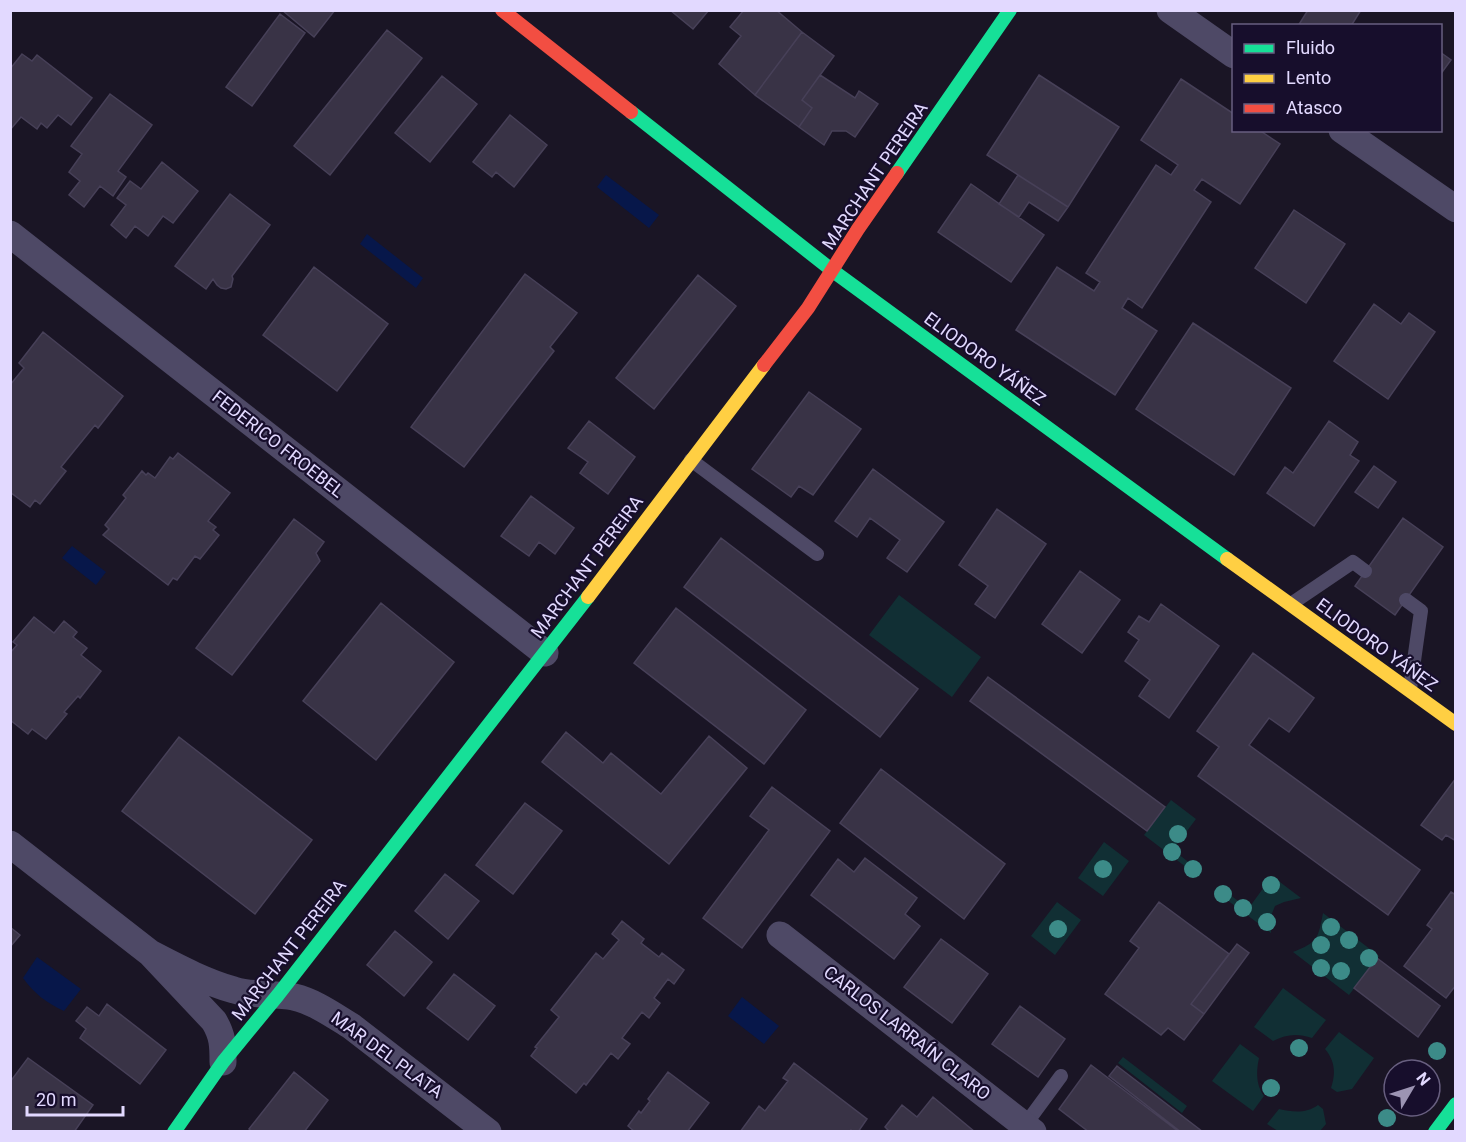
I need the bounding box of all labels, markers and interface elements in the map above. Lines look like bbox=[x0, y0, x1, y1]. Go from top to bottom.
legend bbox=[1232, 24, 1442, 132]
text: Fluido bbox=[1286, 37, 1335, 58]
text: Lento bbox=[1286, 67, 1331, 88]
text: Atasco bbox=[1286, 97, 1342, 118]
street label: MARCHANT PEREIRA bbox=[817, 98, 932, 253]
street label: ELIODORO YÁÑEZ bbox=[920, 308, 1050, 410]
street label: FEDERICO FROEBEL bbox=[208, 386, 349, 502]
street label: MARCHANT PEREIRA bbox=[526, 491, 647, 642]
street label: ELIODORO YÁÑEZ bbox=[1312, 594, 1442, 696]
street label: MARCHANT PEREIRA bbox=[227, 875, 350, 1024]
street label: CARLOS LARRAÍN CLARO bbox=[820, 961, 995, 1104]
street label: MAR DEL PLATA bbox=[327, 1007, 447, 1102]
north arrow bbox=[1382, 1058, 1442, 1118]
text: N bbox=[1412, 1069, 1434, 1089]
scale bar bbox=[27, 1079, 123, 1117]
text: 20 m bbox=[36, 1089, 76, 1110]

